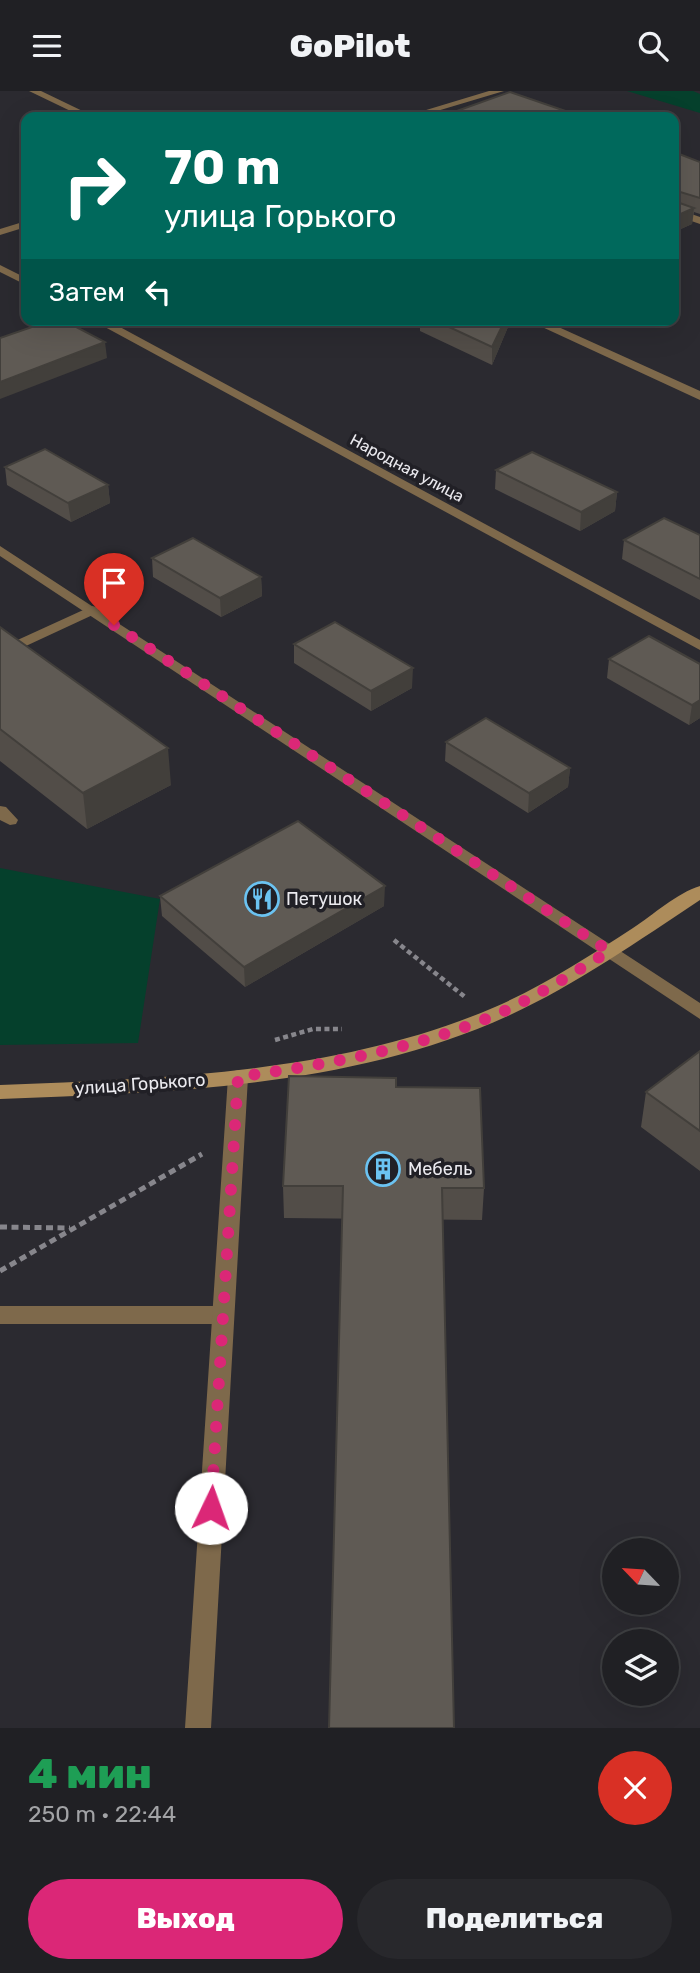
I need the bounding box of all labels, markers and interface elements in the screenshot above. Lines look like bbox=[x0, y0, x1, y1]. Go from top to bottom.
icon: menu bbox=[28, 27, 66, 65]
text: GoPilot bbox=[289, 27, 411, 65]
icon: search bbox=[634, 27, 672, 65]
text: 70 m bbox=[164, 138, 281, 196]
icon: right bbox=[49, 140, 140, 231]
text: улица Горького bbox=[164, 197, 397, 235]
icon: left bbox=[139, 273, 177, 311]
text: Затем bbox=[49, 277, 125, 308]
street label: Народная улица bbox=[347, 430, 467, 506]
pin bbox=[84, 553, 144, 625]
icon: arrive bbox=[95, 564, 133, 602]
restaurant icon: Петушок bbox=[243, 880, 281, 918]
place label: Петушок bbox=[286, 888, 363, 910]
street label: улица Горького bbox=[74, 1068, 206, 1100]
building icon: Мебель bbox=[364, 1150, 402, 1188]
place label: Мебель bbox=[408, 1158, 472, 1180]
position arrow bbox=[174, 1471, 248, 1545]
north arrow bbox=[602, 1538, 679, 1615]
map controls bbox=[602, 1538, 679, 1706]
button: layers bbox=[602, 1629, 679, 1706]
text: 4 мин bbox=[28, 1749, 152, 1799]
button: close bbox=[598, 1751, 672, 1825]
text: 250 m · 22:44 bbox=[28, 1800, 176, 1828]
button: Выход bbox=[28, 1879, 343, 1959]
button: Поделиться bbox=[357, 1879, 672, 1959]

